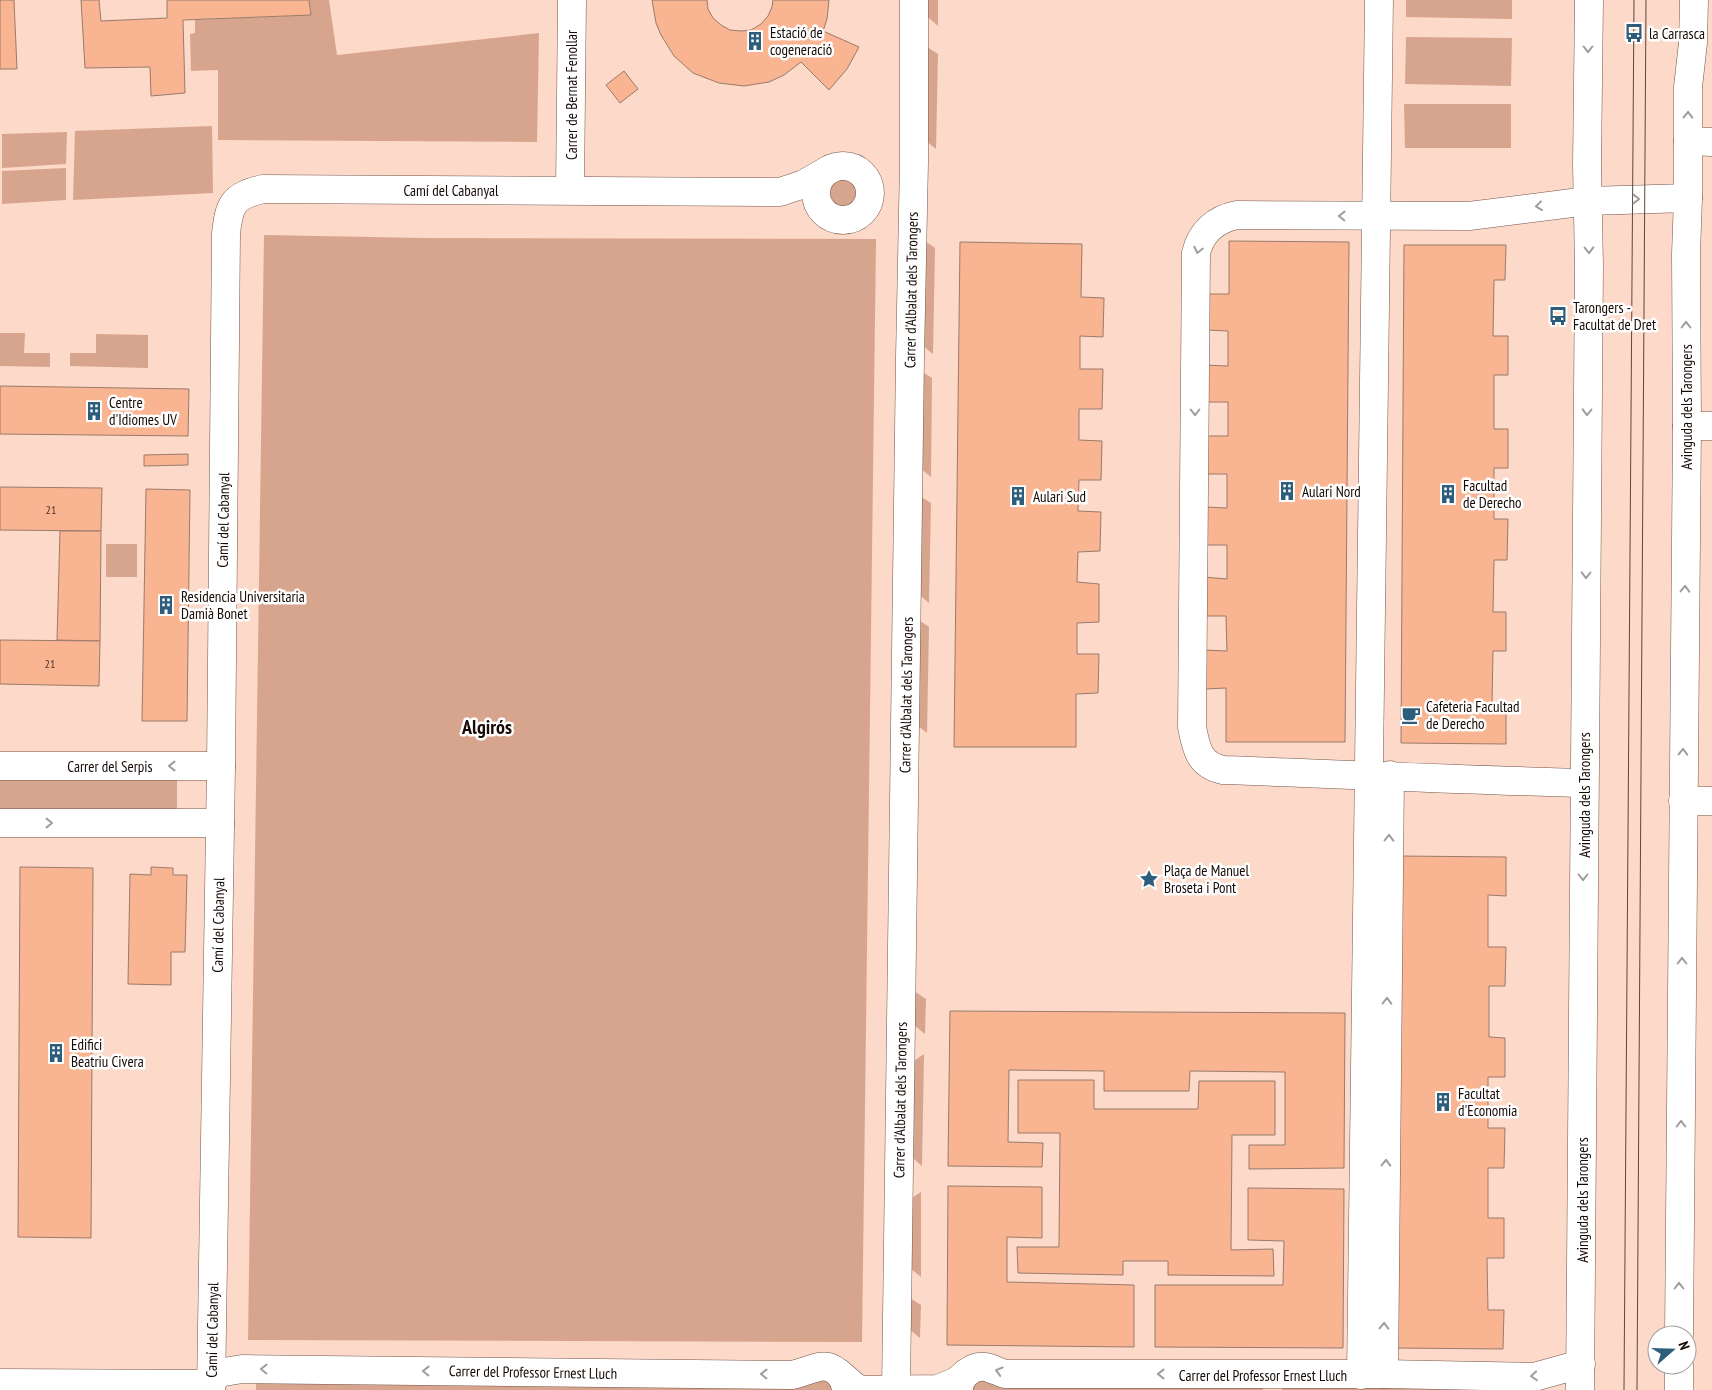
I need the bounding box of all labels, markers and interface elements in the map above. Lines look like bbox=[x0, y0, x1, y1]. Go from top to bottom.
bus stop icon: la Carrasca bbox=[1623, 22, 1645, 44]
place label: Estació de cogeneració bbox=[770, 23, 832, 59]
place label: la Carrasca bbox=[1649, 24, 1705, 43]
street label: Carrer de Bernat Fenollar bbox=[562, 29, 581, 160]
building icon: Estació de cogeneració bbox=[744, 30, 766, 52]
one-way arrow bbox=[1583, 45, 1593, 53]
one-way arrow bbox=[1683, 111, 1693, 118]
street label: Camí del Cabanyal bbox=[403, 181, 499, 200]
one-way arrow bbox=[1633, 194, 1641, 204]
one-way arrow bbox=[1535, 200, 1543, 211]
one-way arrow bbox=[1338, 211, 1346, 221]
street label: Carrer d'Albalat dels Tarongers bbox=[900, 212, 922, 368]
one-way arrow bbox=[1193, 246, 1203, 254]
one-way arrow bbox=[1583, 246, 1594, 254]
place label: Tarongers - Facultat de Dret bbox=[1573, 298, 1656, 334]
bus stop icon: Tarongers - Facultat de Dret bbox=[1547, 305, 1569, 327]
one-way arrow bbox=[1681, 321, 1691, 328]
street label: Avinguda dels Tarongers bbox=[1677, 344, 1696, 470]
place label: Centre d'Idiomes UV bbox=[109, 393, 177, 429]
building icon: Centre d'Idiomes UV bbox=[83, 400, 105, 422]
one-way arrow bbox=[1189, 408, 1200, 416]
one-way arrow bbox=[1582, 408, 1592, 416]
street label: Camí del Cabanyal bbox=[213, 472, 233, 568]
place label: Facultad de Derecho bbox=[1463, 476, 1522, 512]
building icon: Aulari Nord bbox=[1276, 480, 1298, 502]
place label: Aulari Nord bbox=[1302, 482, 1361, 501]
building icon: Facultad de Derecho bbox=[1437, 483, 1459, 505]
building icon: Aulari Sud bbox=[1007, 485, 1029, 507]
place label: Aulari Sud bbox=[1033, 487, 1086, 506]
house number: 21 bbox=[46, 502, 56, 517]
one-way arrow bbox=[1581, 571, 1591, 579]
one-way arrow bbox=[1680, 585, 1690, 593]
place label: Residencia Universitaria Damià Bonet bbox=[181, 587, 305, 623]
building icon: Residencia Universitaria Damià Bonet bbox=[155, 594, 177, 616]
street label: Carrer d'Albalat dels Tarongers bbox=[895, 617, 917, 773]
house number: 21 bbox=[45, 656, 55, 671]
place label: Cafeteria Facultad de Derecho bbox=[1426, 697, 1520, 733]
cafe icon: Cafeteria Facultad de Derecho bbox=[1400, 704, 1422, 726]
district label: Algirós bbox=[461, 714, 512, 740]
street label: Avinguda dels Tarongers bbox=[1575, 732, 1594, 858]
one-way arrow bbox=[1678, 748, 1688, 756]
street label: Carrer del Serpis bbox=[67, 757, 153, 776]
one-way arrow bbox=[168, 761, 176, 771]
one-way arrow bbox=[45, 818, 53, 828]
one-way arrow bbox=[1384, 834, 1394, 842]
place label: Plaça de Manuel Broseta i Pont bbox=[1164, 861, 1249, 897]
place icon: Plaça de Manuel Broseta i Pont bbox=[1138, 868, 1160, 890]
one-way arrow bbox=[1578, 874, 1588, 881]
street label: Camí del Cabanyal bbox=[208, 877, 228, 973]
one-way arrow bbox=[1677, 957, 1687, 965]
one-way arrow bbox=[1382, 996, 1392, 1004]
street label: Carrer d'Albalat dels Tarongers bbox=[889, 1022, 911, 1178]
place label: Edifici Beatriu Civera bbox=[71, 1035, 144, 1071]
building icon: Edifici Beatriu Civera bbox=[45, 1042, 67, 1064]
place label: Facultat d'Economia bbox=[1458, 1084, 1517, 1120]
building icon: Facultat d'Economia bbox=[1432, 1091, 1454, 1113]
one-way arrow bbox=[1676, 1120, 1686, 1128]
street label: Avinguda dels Tarongers bbox=[1573, 1137, 1592, 1263]
one-way arrow bbox=[1381, 1159, 1391, 1166]
street label: Camí del Cabanyal bbox=[202, 1282, 222, 1378]
one-way arrow bbox=[1674, 1282, 1684, 1290]
one-way arrow bbox=[1379, 1321, 1389, 1329]
north arrow bbox=[1647, 1325, 1697, 1375]
text: N bbox=[1674, 1339, 1694, 1352]
street label: Carrer del Professor Ernest Lluch bbox=[449, 1361, 617, 1383]
one-way arrow bbox=[259, 1364, 267, 1374]
one-way arrow bbox=[422, 1365, 430, 1376]
street label: Carrer del Professor Ernest Lluch bbox=[1179, 1366, 1347, 1385]
one-way arrow bbox=[996, 1367, 1004, 1377]
one-way arrow bbox=[759, 1369, 767, 1379]
one-way arrow bbox=[1157, 1369, 1165, 1380]
one-way arrow bbox=[1529, 1370, 1537, 1381]

